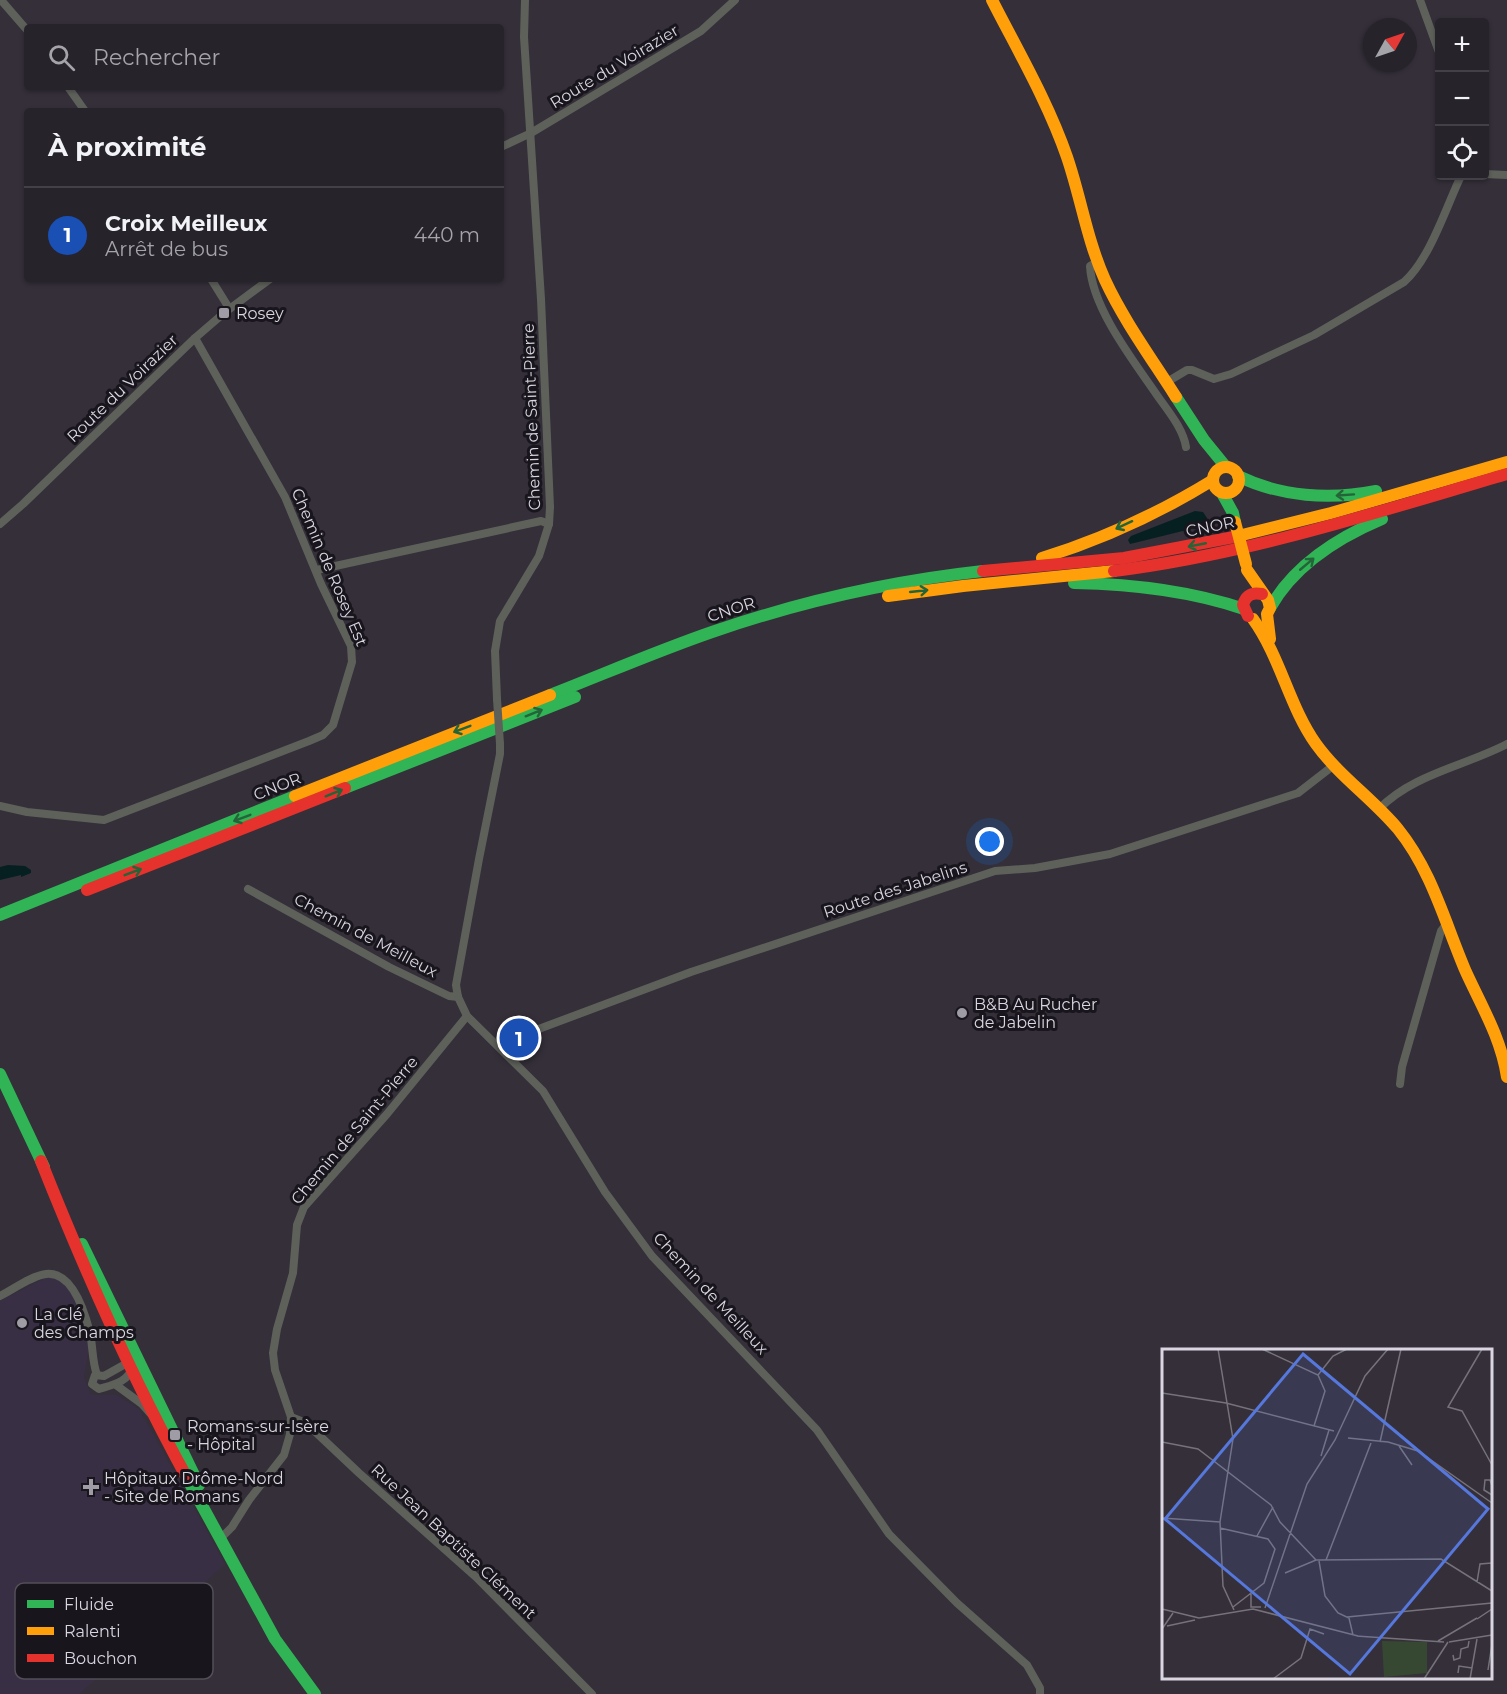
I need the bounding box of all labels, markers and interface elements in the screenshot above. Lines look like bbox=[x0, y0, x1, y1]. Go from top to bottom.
north arrow bbox=[1363, 18, 1417, 72]
map controls bbox=[1435, 18, 1489, 180]
button: + bbox=[1435, 18, 1489, 72]
street label: Route du Voirazier bbox=[547, 21, 682, 112]
search box bbox=[24, 24, 504, 90]
icon: search bbox=[45, 41, 78, 74]
text: Rechercher bbox=[93, 44, 220, 71]
button: − bbox=[1435, 72, 1489, 126]
button: locate bbox=[1435, 126, 1489, 180]
text: À proximité bbox=[48, 131, 207, 163]
text: Croix Meilleux bbox=[105, 210, 267, 237]
text: 1 bbox=[64, 223, 71, 247]
text: 440 m bbox=[414, 223, 480, 247]
text: Arrêt de bus bbox=[105, 237, 228, 261]
place label: Rosey bbox=[236, 304, 284, 323]
marker: Rosey bbox=[217, 306, 231, 320]
street label: Chemin de Saint-Pierre bbox=[519, 323, 544, 511]
street label: Route du Voirazier bbox=[63, 331, 182, 446]
street label: Chemin de Rosey Est bbox=[288, 485, 372, 649]
one-way arrow bbox=[1336, 490, 1356, 501]
street label: CNOR bbox=[1184, 512, 1236, 541]
one-way arrow bbox=[1115, 520, 1133, 532]
one-way arrow bbox=[1188, 540, 1207, 551]
one-way arrow bbox=[1299, 558, 1315, 571]
one-way arrow bbox=[909, 585, 929, 596]
street label: CNOR bbox=[705, 593, 758, 626]
one-way arrow bbox=[525, 707, 543, 718]
one-way arrow bbox=[454, 724, 472, 735]
street label: CNOR bbox=[251, 768, 304, 805]
one-way arrow bbox=[324, 787, 342, 798]
one-way arrow bbox=[234, 813, 252, 824]
your location bbox=[975, 827, 1004, 856]
street label: Route des Jabelins bbox=[821, 857, 970, 922]
one-way arrow bbox=[123, 866, 142, 877]
street label: Chemin de Meilleux bbox=[291, 890, 441, 982]
place label: B&B Au Rucher de Jabelin bbox=[974, 995, 1097, 1032]
marker: B&B Au Rucher de Jabelin bbox=[955, 1006, 969, 1020]
pin: 1 bbox=[500, 1016, 538, 1060]
street label: Chemin de Saint-Pierre bbox=[287, 1052, 422, 1208]
street label: Chemin de Meilleux bbox=[649, 1228, 772, 1359]
place label: La Clé des Champs bbox=[34, 1305, 134, 1342]
marker: La Clé des Champs bbox=[15, 1316, 29, 1330]
inset map bbox=[1162, 1349, 1492, 1679]
place label: Romans-sur-Isère - Hôpital bbox=[187, 1417, 329, 1454]
marker: Romans-sur-Isère - Hôpital bbox=[168, 1428, 182, 1442]
street label: Rue Jean Baptiste Clément bbox=[367, 1460, 540, 1623]
place label: Hôpitaux Drôme-Nord - Site de Romans bbox=[104, 1469, 284, 1506]
marker: Hôpitaux Drôme-Nord - Site de Romans bbox=[82, 1478, 100, 1496]
legend bbox=[15, 1583, 213, 1679]
text: Fluide bbox=[64, 1595, 114, 1614]
text: Ralenti bbox=[64, 1622, 121, 1641]
text: Bouchon bbox=[64, 1649, 137, 1668]

